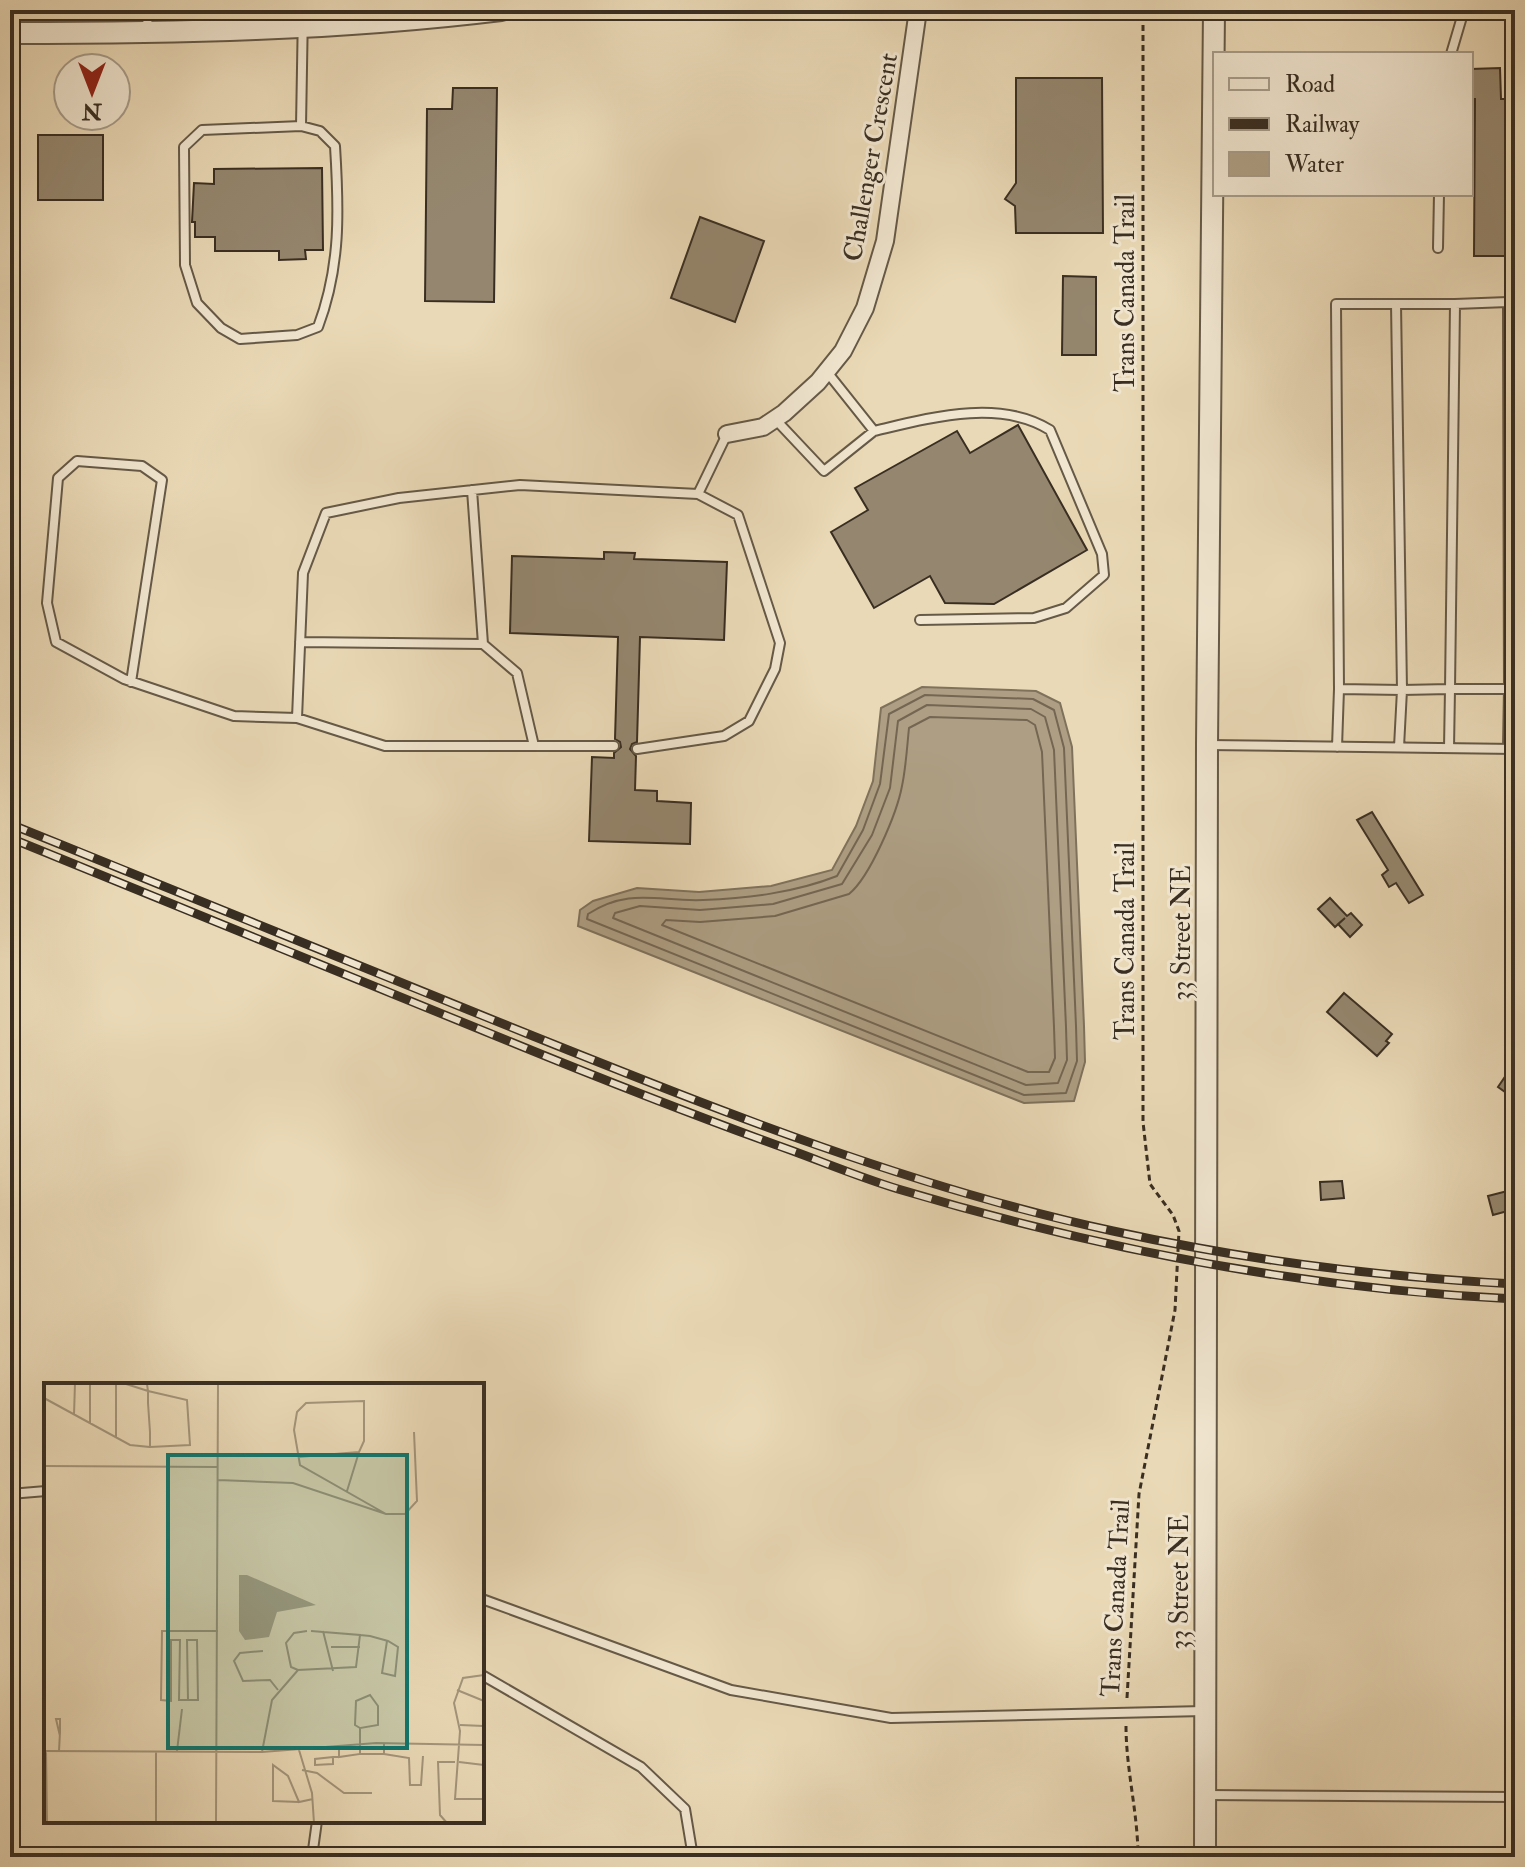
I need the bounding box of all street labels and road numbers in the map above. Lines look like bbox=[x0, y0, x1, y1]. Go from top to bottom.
street label: Challenger Crescent bbox=[837, 51, 905, 264]
street label: Trans Canada Trail bbox=[1110, 194, 1142, 392]
street label: Trans Canada Trail bbox=[1110, 842, 1142, 1040]
street label: 33 Street NE bbox=[1166, 865, 1198, 1001]
street label: Trans Canada Trail bbox=[1095, 1498, 1137, 1698]
street label: 33 Street NE bbox=[1164, 1514, 1196, 1650]

